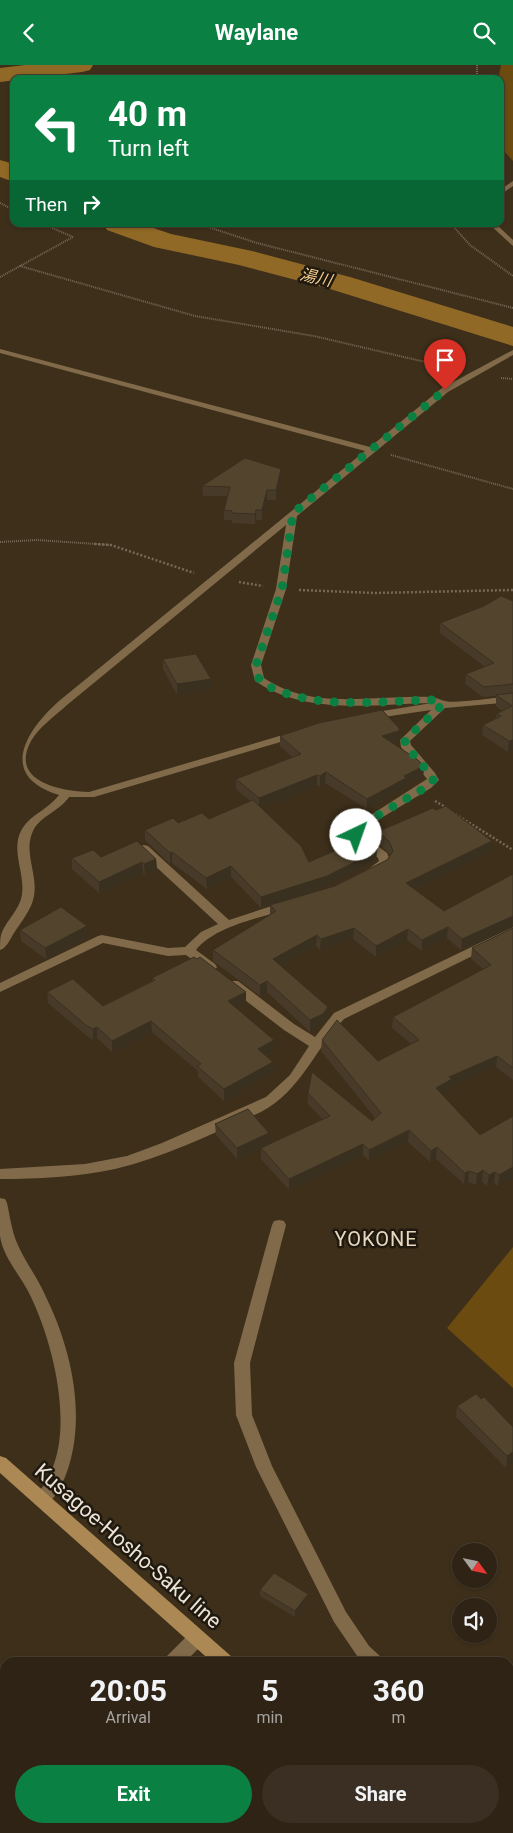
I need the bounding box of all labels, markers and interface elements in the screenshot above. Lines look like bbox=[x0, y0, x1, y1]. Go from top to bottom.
icon: back bbox=[15, 19, 43, 47]
icon: search bbox=[470, 19, 498, 47]
text: Waylane bbox=[215, 20, 298, 45]
text: 40 m bbox=[108, 94, 187, 135]
icon: left bbox=[25, 95, 90, 160]
text: Turn left bbox=[108, 136, 189, 161]
icon: right bbox=[77, 190, 105, 218]
text: Then bbox=[25, 193, 67, 216]
water label: 湯川 bbox=[298, 265, 336, 291]
pin bbox=[424, 339, 466, 390]
icon: arrive bbox=[431, 346, 459, 374]
position arrow bbox=[329, 808, 381, 860]
district label: YOKONE bbox=[334, 1227, 418, 1251]
street label: Kusagoe-Hosho-Saku line bbox=[30, 1459, 226, 1633]
north arrow bbox=[452, 1543, 498, 1587]
map controls bbox=[452, 1543, 497, 1643]
button: sound bbox=[452, 1598, 497, 1643]
text: 20:05 bbox=[90, 1673, 167, 1708]
text: 5 bbox=[261, 1673, 278, 1708]
text: 360 bbox=[373, 1673, 424, 1708]
text: Arrival bbox=[106, 1708, 151, 1727]
text: min bbox=[256, 1708, 283, 1727]
text: m bbox=[392, 1708, 406, 1727]
button: Exit bbox=[15, 1765, 252, 1823]
button: Share bbox=[262, 1765, 499, 1823]

